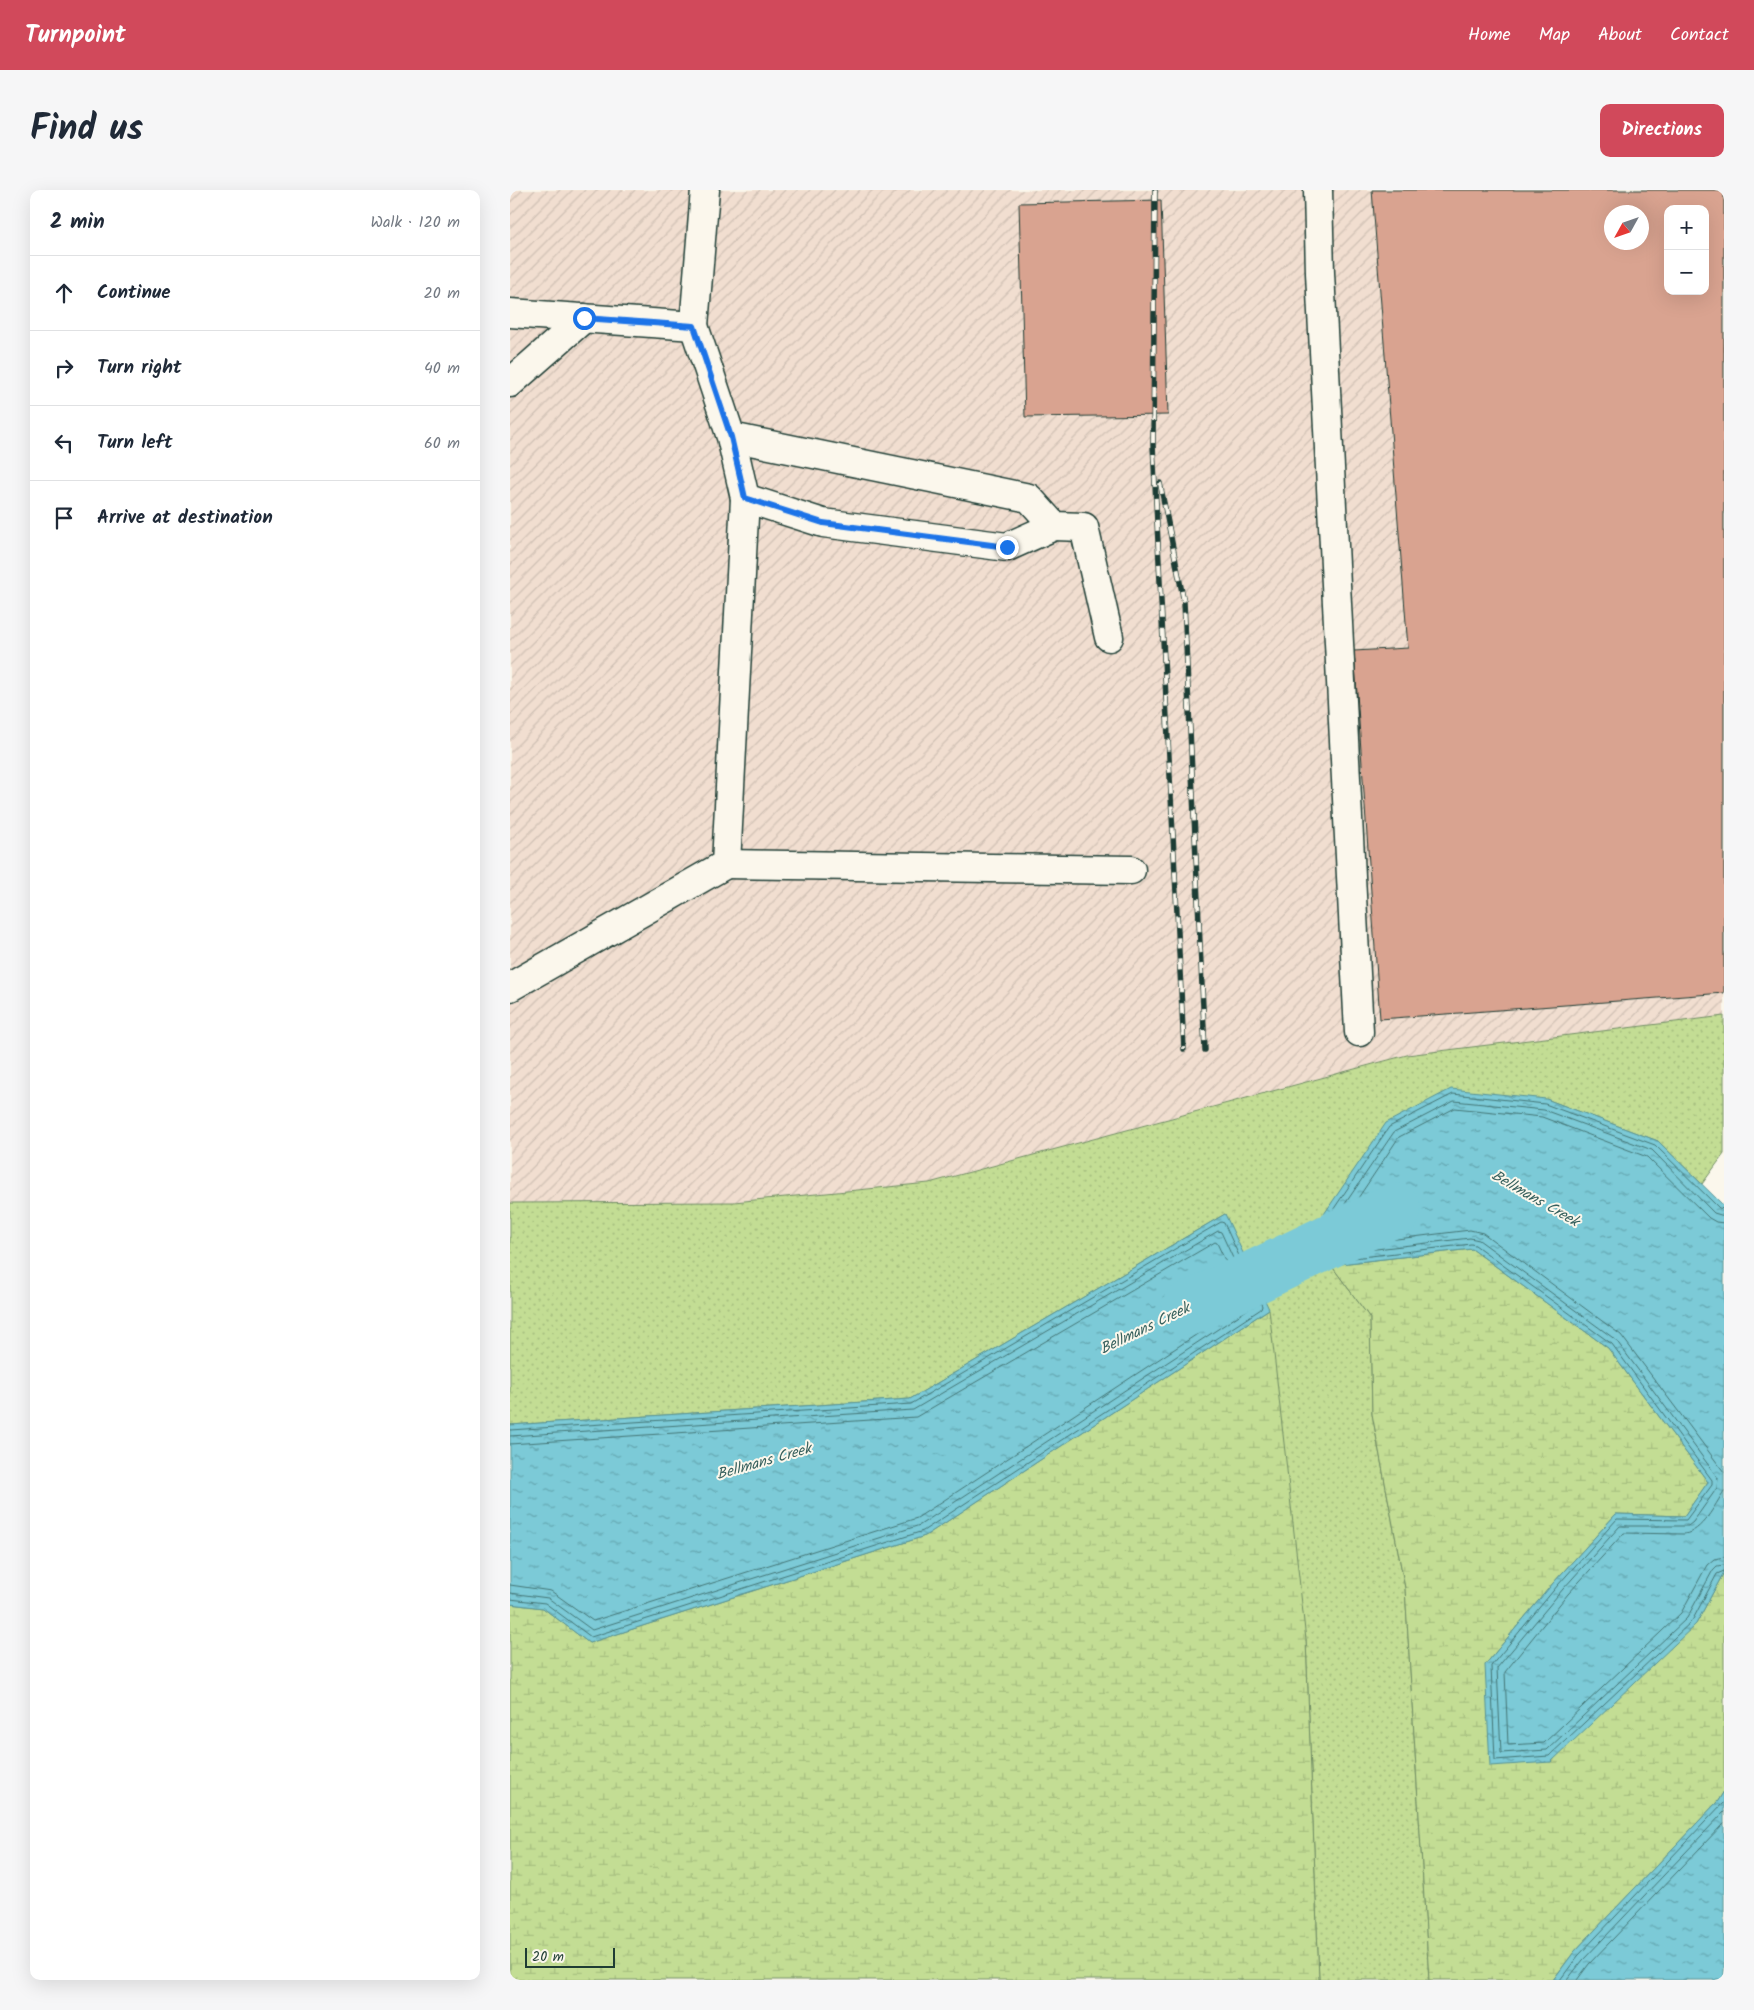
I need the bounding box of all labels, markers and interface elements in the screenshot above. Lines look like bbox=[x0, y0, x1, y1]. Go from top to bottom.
text: Turnpoint bbox=[25, 16, 126, 55]
text: Home bbox=[1468, 21, 1511, 50]
text: Map bbox=[1539, 21, 1570, 50]
text: About bbox=[1598, 21, 1642, 50]
text: Contact bbox=[1670, 21, 1729, 50]
text: Find us bbox=[30, 102, 143, 158]
button: Directions bbox=[1600, 104, 1724, 157]
north arrow bbox=[1604, 205, 1649, 250]
map controls bbox=[1664, 205, 1709, 295]
button: + bbox=[1664, 205, 1709, 250]
text: 2 min bbox=[50, 206, 105, 239]
text: Walk · 120 m bbox=[370, 210, 460, 235]
button: − bbox=[1664, 250, 1709, 295]
text: Continue bbox=[97, 278, 170, 308]
icon: ahead bbox=[50, 279, 78, 307]
text: 20 m bbox=[424, 281, 460, 306]
route start bbox=[573, 307, 596, 330]
text: Turn right bbox=[97, 353, 182, 383]
icon: right bbox=[50, 354, 78, 382]
text: 40 m bbox=[424, 356, 460, 381]
text: Turn left bbox=[97, 428, 172, 458]
icon: left bbox=[50, 429, 78, 457]
text: 60 m bbox=[424, 431, 460, 456]
text: Arrive at destination bbox=[97, 503, 273, 533]
icon: arrive bbox=[50, 504, 78, 532]
route end bbox=[996, 536, 1019, 559]
water label: Bellmans Creek bbox=[1487, 1164, 1585, 1235]
water label: Bellmans Creek bbox=[1096, 1296, 1196, 1361]
water label: Bellmans Creek bbox=[714, 1436, 816, 1487]
scale bar bbox=[525, 1945, 615, 1968]
text: 20 m bbox=[532, 1946, 564, 1968]

